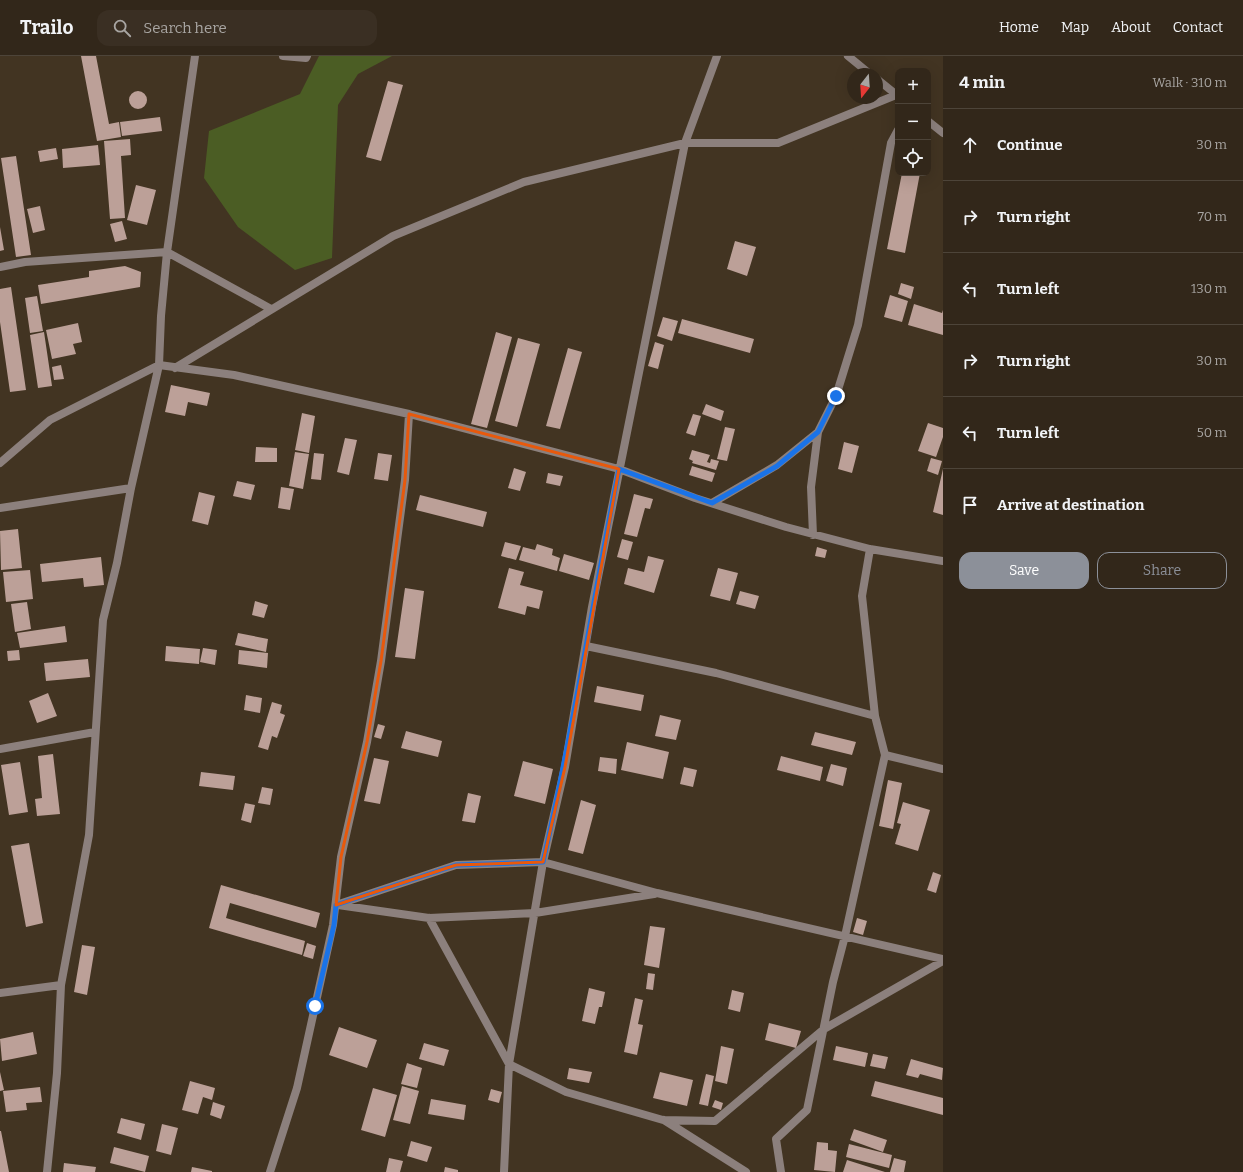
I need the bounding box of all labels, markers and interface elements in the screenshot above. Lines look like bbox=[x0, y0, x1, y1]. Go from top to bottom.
search box bbox=[97, 10, 377, 46]
text: Trailo bbox=[20, 16, 73, 39]
icon: search bbox=[111, 17, 133, 39]
text: Search here bbox=[143, 19, 227, 37]
text: Home bbox=[999, 19, 1039, 36]
text: Map bbox=[1061, 19, 1089, 36]
text: About bbox=[1111, 19, 1151, 36]
text: Contact bbox=[1173, 19, 1223, 36]
north arrow bbox=[847, 68, 883, 104]
map controls bbox=[895, 68, 931, 176]
button: + bbox=[895, 68, 931, 104]
text: 4 min bbox=[959, 72, 1005, 93]
text: Walk · 310 m bbox=[1153, 75, 1227, 90]
button: − bbox=[895, 104, 931, 140]
icon: ahead bbox=[959, 134, 981, 156]
text: Continue bbox=[997, 136, 1063, 154]
text: 30 m bbox=[1196, 137, 1227, 152]
button: locate bbox=[895, 140, 931, 176]
icon: right bbox=[959, 206, 981, 228]
text: Turn right bbox=[997, 208, 1070, 226]
text: 70 m bbox=[1197, 209, 1227, 224]
icon: left bbox=[959, 278, 981, 300]
text: Turn left bbox=[997, 280, 1059, 298]
text: 130 m bbox=[1191, 281, 1227, 296]
icon: right bbox=[959, 350, 981, 372]
text: Turn right bbox=[997, 352, 1070, 370]
text: 30 m bbox=[1196, 353, 1227, 368]
route end bbox=[827, 387, 845, 405]
icon: left bbox=[959, 422, 981, 444]
text: Turn left bbox=[997, 424, 1059, 442]
text: 50 m bbox=[1197, 425, 1227, 440]
icon: arrive bbox=[959, 494, 981, 516]
text: Arrive at destination bbox=[997, 496, 1144, 514]
button: Save bbox=[959, 552, 1089, 589]
button: Share bbox=[1097, 552, 1227, 589]
route start bbox=[306, 997, 324, 1015]

